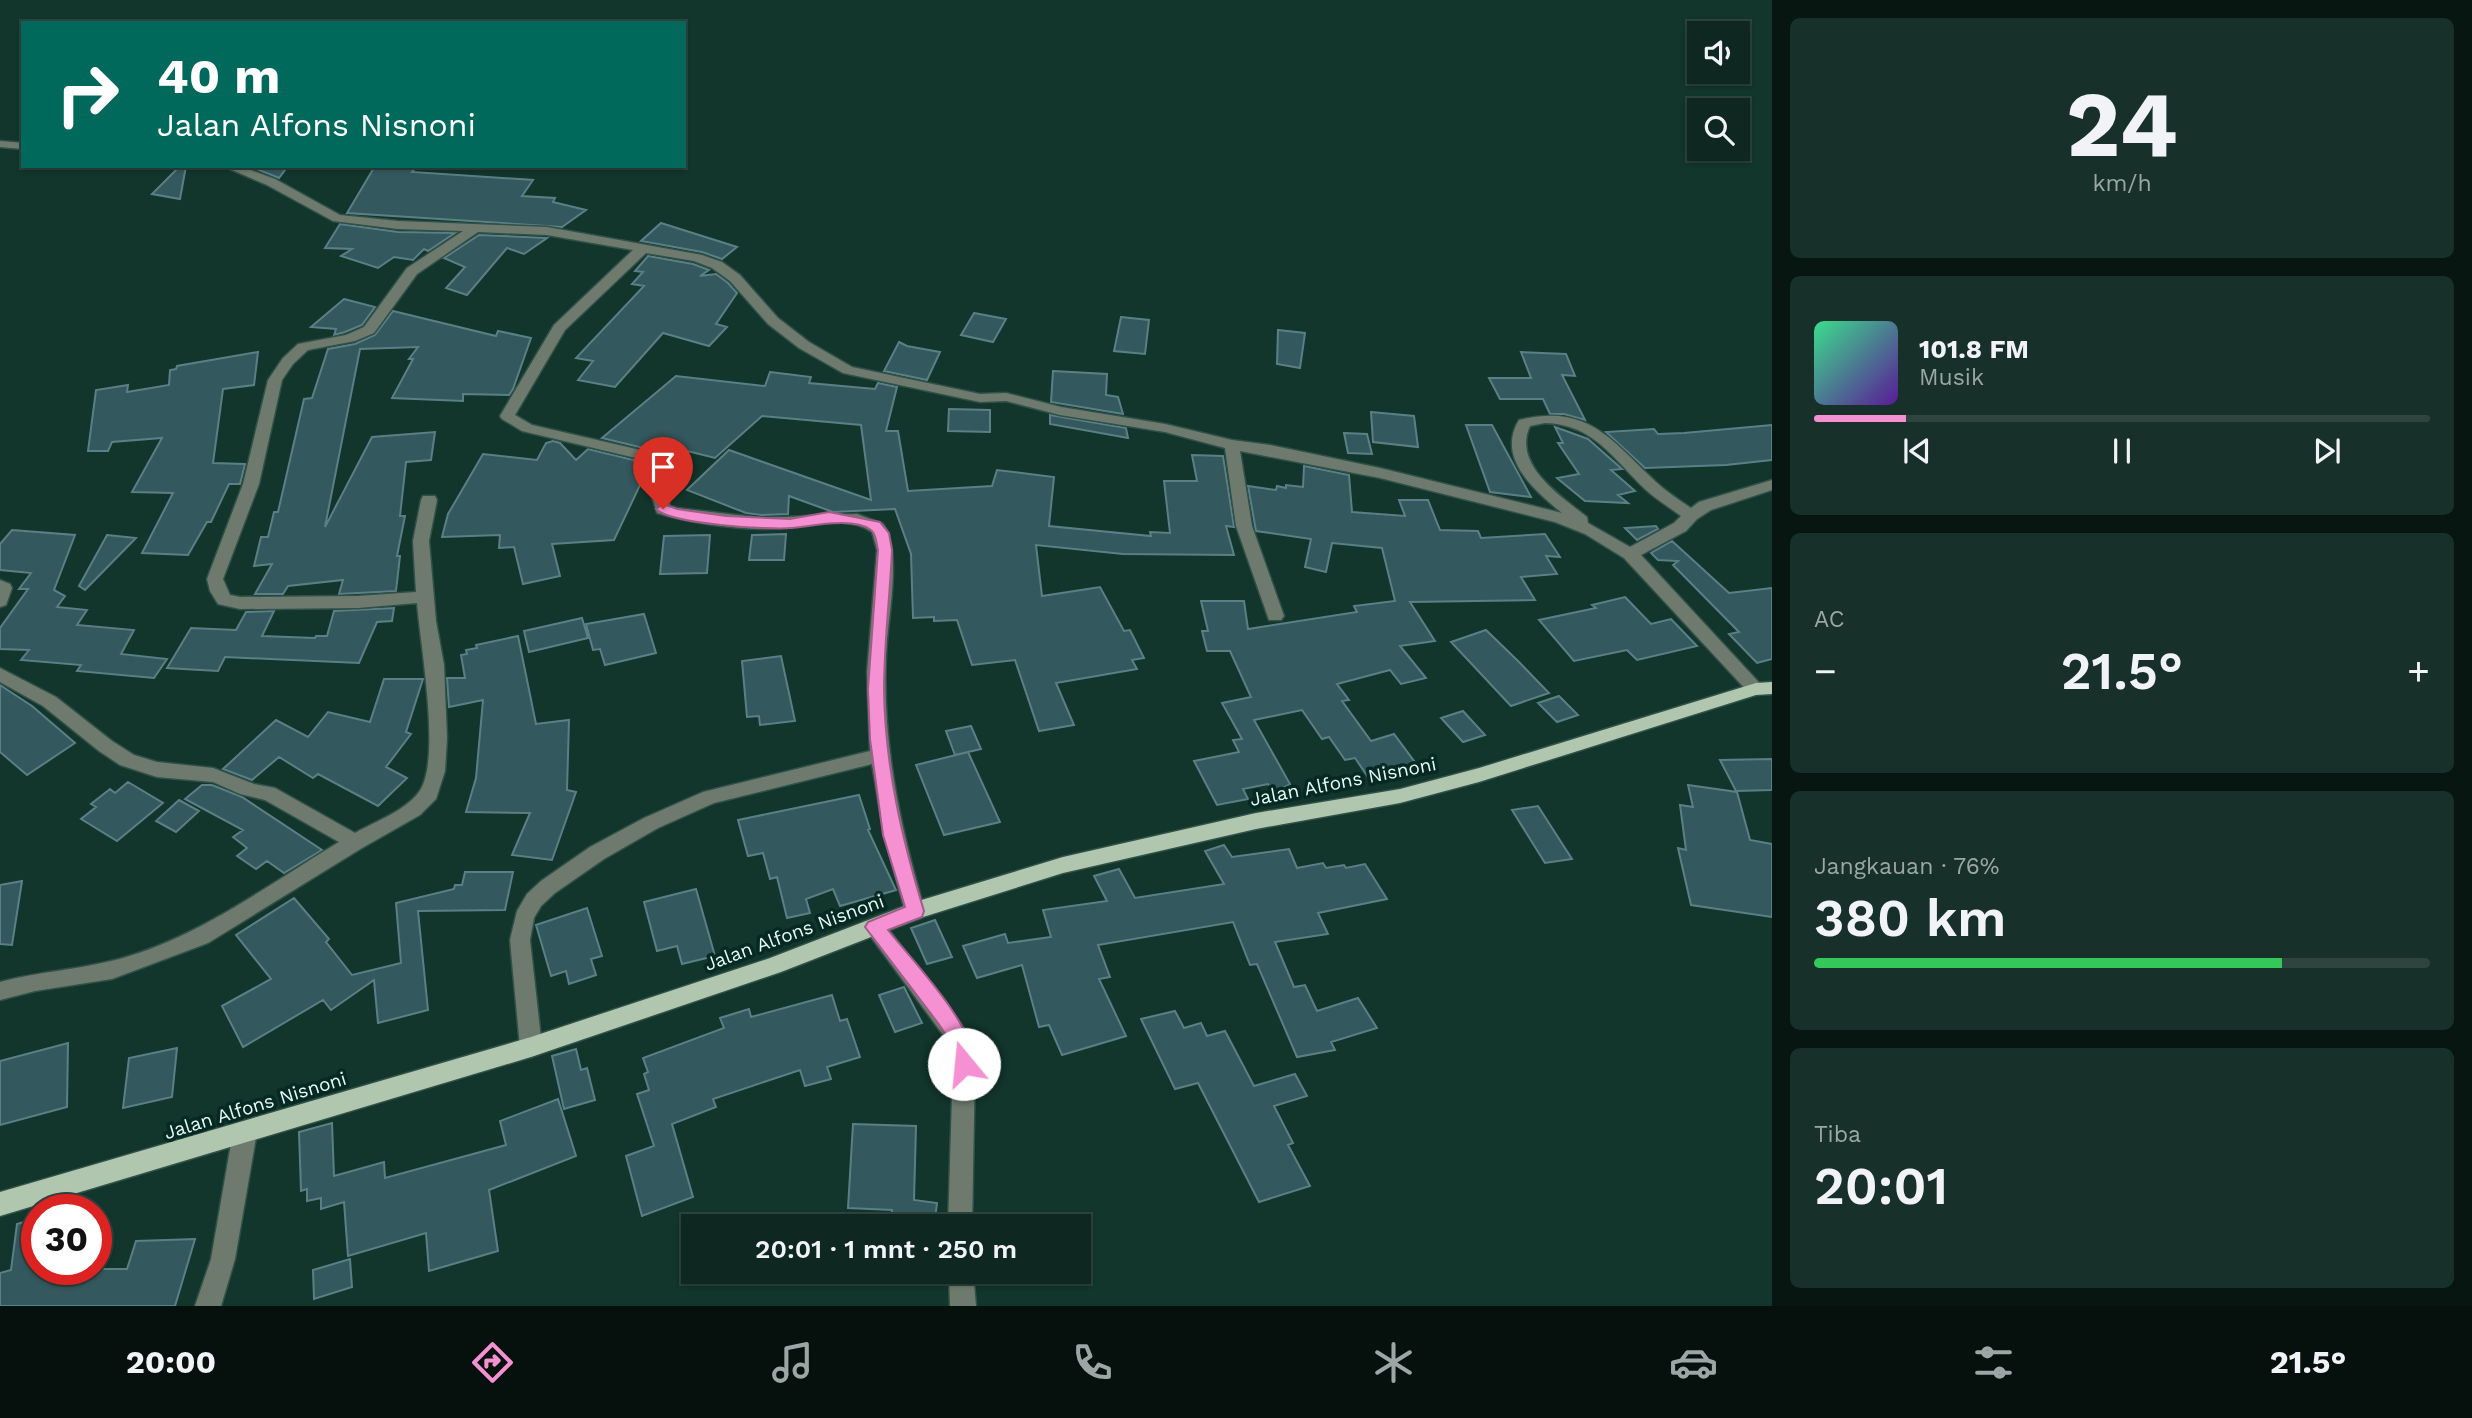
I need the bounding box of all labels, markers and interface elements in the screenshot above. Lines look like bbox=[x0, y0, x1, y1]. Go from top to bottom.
map controls bbox=[1687, 21, 1750, 161]
button: sound bbox=[1687, 21, 1750, 84]
text: 40 m bbox=[157, 47, 280, 105]
icon: right bbox=[42, 49, 133, 140]
text: 24 bbox=[2066, 71, 2178, 178]
button: search bbox=[1687, 98, 1750, 161]
text: Jalan Alfons Nisnoni bbox=[157, 106, 476, 144]
text: km/h bbox=[2092, 170, 2152, 197]
text: 101.8 FM bbox=[1919, 334, 2029, 364]
text: Musik bbox=[1919, 364, 1984, 391]
icon: previous bbox=[1898, 432, 1936, 470]
icon: pause bbox=[2103, 432, 2141, 470]
icon: next bbox=[2308, 432, 2346, 470]
pin bbox=[633, 437, 693, 509]
icon: arrive bbox=[644, 448, 682, 486]
text: AC bbox=[1814, 606, 1844, 633]
text: 21.5° bbox=[2061, 641, 2183, 702]
text: − bbox=[1814, 649, 1837, 693]
text: + bbox=[2407, 649, 2430, 693]
street label: Jalan Alfons Nisnoni bbox=[1248, 752, 1438, 811]
text: Jangkauan · 76% bbox=[1814, 853, 1999, 880]
text: 380 km bbox=[1814, 888, 2006, 949]
street label: Jalan Alfons Nisnoni bbox=[701, 889, 887, 976]
position arrow bbox=[927, 1027, 1001, 1101]
street label: Jalan Alfons Nisnoni bbox=[161, 1067, 349, 1144]
text: Tiba bbox=[1814, 1121, 1861, 1148]
text: 20:01 bbox=[1814, 1156, 1948, 1217]
speed limit sign: 30 bbox=[21, 1194, 112, 1285]
text: 20:01 · 1 mnt · 250 m bbox=[755, 1234, 1017, 1264]
icon: directions bbox=[468, 1338, 517, 1387]
icon: music bbox=[768, 1338, 817, 1387]
icon: phone bbox=[1068, 1338, 1117, 1387]
icon: climate bbox=[1369, 1338, 1418, 1387]
icon: car bbox=[1669, 1338, 1718, 1387]
icon: filters bbox=[1969, 1338, 2018, 1387]
text: 20:00 bbox=[126, 1343, 216, 1381]
text: 21.5° bbox=[2270, 1343, 2346, 1381]

